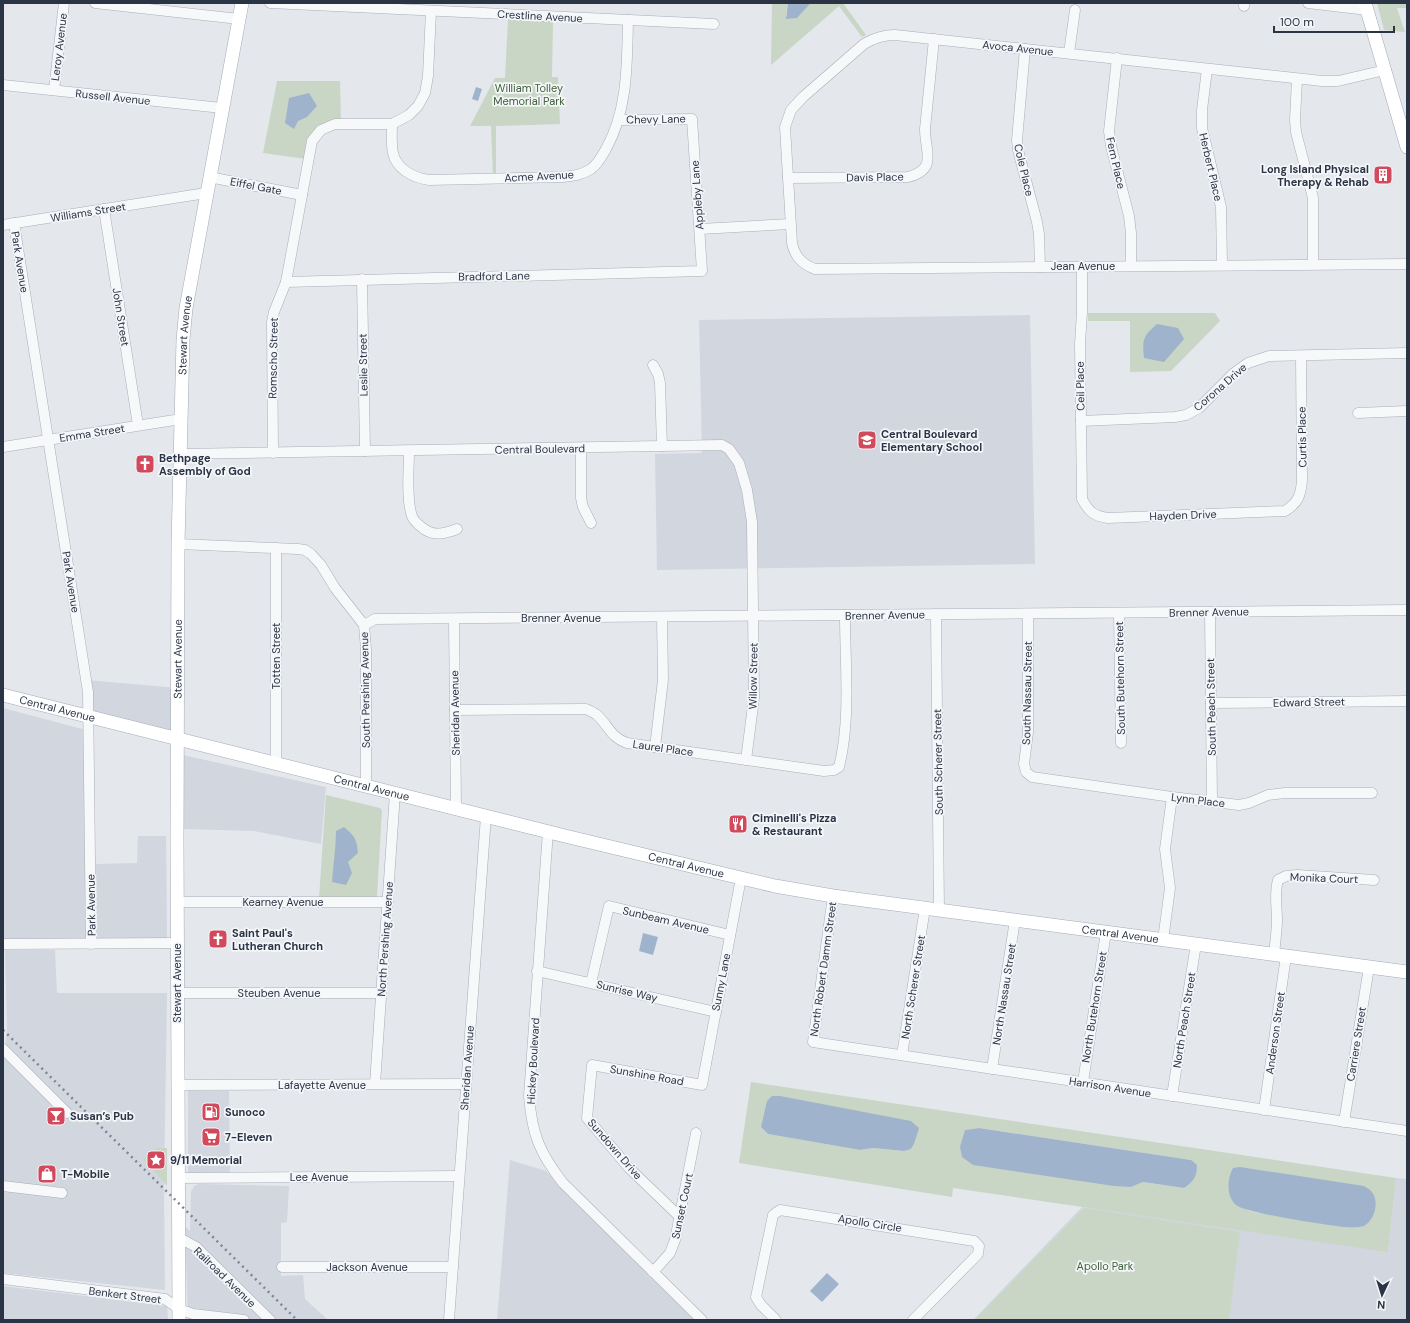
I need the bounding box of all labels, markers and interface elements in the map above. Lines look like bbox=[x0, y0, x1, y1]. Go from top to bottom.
street label: Crestline Avenue bbox=[497, 7, 583, 25]
scale bar bbox=[1274, 8, 1394, 34]
street label: Leroy Avenue bbox=[48, 12, 70, 82]
text: 100 m bbox=[1280, 14, 1314, 30]
street label: Avoca Avenue bbox=[982, 37, 1054, 59]
park label: William Tolley Memorial Park bbox=[493, 81, 565, 108]
street label: Russell Avenue bbox=[75, 86, 151, 108]
street label: Chevy Lane bbox=[626, 111, 686, 127]
street label: Herbert Place bbox=[1196, 132, 1226, 202]
street label: Fern Place bbox=[1103, 136, 1129, 190]
street label: Cole Place bbox=[1011, 142, 1037, 198]
street label: Appleby Lane bbox=[688, 160, 706, 230]
place label: Long Island Physical Therapy & Rehab bbox=[1261, 162, 1369, 189]
building icon: Long Island Physical Therapy & Rehab bbox=[1372, 164, 1394, 186]
street label: Acme Avenue bbox=[504, 167, 574, 185]
street label: Davis Place bbox=[846, 169, 904, 185]
street label: Eiffel Gate bbox=[229, 174, 283, 198]
street label: Williams Street bbox=[49, 199, 127, 225]
street label: Park Avenue bbox=[8, 230, 32, 294]
street label: Jean Avenue bbox=[1051, 259, 1115, 273]
street label: Bradford Lane bbox=[458, 268, 530, 284]
street label: John Street bbox=[109, 287, 133, 347]
street label: Stewart Avenue bbox=[175, 294, 195, 375]
street label: Romscho Street bbox=[265, 317, 281, 399]
street label: Leslie Street bbox=[355, 333, 371, 397]
street label: Corona Drive bbox=[1190, 360, 1250, 414]
street label: Ceil Place bbox=[1073, 361, 1087, 411]
street label: Curtis Place bbox=[1294, 406, 1310, 468]
street label: Emma Street bbox=[58, 421, 126, 445]
place label: Central Boulevard Elementary School bbox=[881, 427, 982, 454]
school or university icon: Central Boulevard Elementary School bbox=[856, 429, 878, 451]
street label: Central Boulevard bbox=[495, 441, 585, 457]
place label: Bethpage Assembly of God bbox=[159, 451, 251, 478]
church icon: Bethpage Assembly of God bbox=[134, 453, 156, 475]
street label: Hayden Drive bbox=[1149, 507, 1217, 523]
street label: Park Avenue bbox=[59, 550, 83, 614]
street label: Brenner Avenue bbox=[1169, 604, 1249, 620]
street label: Brenner Avenue bbox=[845, 607, 925, 623]
street label: Brenner Avenue bbox=[521, 611, 601, 625]
street label: Stewart Avenue bbox=[170, 619, 185, 699]
street label: South Butehorn Street bbox=[1112, 621, 1128, 735]
street label: Totten Street bbox=[269, 623, 283, 689]
street label: South Pershing Avenue bbox=[357, 632, 373, 748]
street label: South Nassau Street bbox=[1019, 641, 1035, 745]
street label: Willow Street bbox=[745, 642, 761, 710]
street label: South Peach Street bbox=[1203, 658, 1219, 756]
street label: Sheridan Avenue bbox=[447, 670, 463, 756]
street label: Central Avenue bbox=[18, 692, 97, 725]
street label: Edward Street bbox=[1273, 694, 1345, 710]
street label: South Scherer Street bbox=[930, 709, 946, 815]
street label: Laurel Place bbox=[632, 737, 694, 759]
street label: Central Avenue bbox=[332, 771, 411, 804]
street label: Lynn Place bbox=[1170, 790, 1226, 810]
place label: Ciminelli's Pizza & Restaurant bbox=[752, 811, 836, 838]
restaurant icon: Ciminelli's Pizza & Restaurant bbox=[727, 813, 749, 835]
street label: Central Avenue bbox=[647, 849, 726, 881]
street label: Monika Court bbox=[1290, 870, 1358, 886]
street label: Park Avenue bbox=[83, 874, 99, 936]
street label: North Pershing Avenue bbox=[374, 881, 396, 997]
street label: Kearney Avenue bbox=[242, 895, 324, 909]
street label: North Robert Damm Street bbox=[807, 901, 839, 1037]
street label: Sunbeam Avenue bbox=[621, 903, 711, 937]
street label: Central Avenue bbox=[1081, 922, 1160, 946]
place label: Saint Paul's Lutheran Church bbox=[232, 926, 323, 953]
church icon: Saint Paul's Lutheran Church bbox=[207, 928, 229, 950]
street label: North Scherer Street bbox=[898, 934, 928, 1040]
street label: North Nassau Street bbox=[989, 942, 1019, 1046]
street label: Stewart Avenue bbox=[170, 943, 184, 1023]
street label: North Butehorn Street bbox=[1078, 950, 1110, 1064]
street label: Sunny Lane bbox=[709, 952, 733, 1012]
street label: North Peach Street bbox=[1170, 971, 1198, 1069]
street label: Sunrise Way bbox=[595, 977, 659, 1005]
street label: Steuben Avenue bbox=[238, 986, 320, 1000]
street label: Anderson Street bbox=[1262, 991, 1288, 1075]
street label: Carriere Street bbox=[1343, 1006, 1369, 1082]
street label: Hickey Boulevard bbox=[524, 1017, 542, 1105]
street label: Sheridan Avenue bbox=[457, 1025, 477, 1111]
street label: Sunshine Road bbox=[609, 1062, 685, 1088]
street label: Harrison Avenue bbox=[1068, 1074, 1152, 1100]
street label: Lafayette Avenue bbox=[278, 1078, 366, 1092]
fuel station icon: Sunoco bbox=[200, 1101, 222, 1123]
bar icon: Susan’s Pub bbox=[45, 1105, 67, 1127]
place label: Sunoco bbox=[225, 1105, 266, 1119]
place label: Susan’s Pub bbox=[70, 1109, 134, 1123]
street label: Sundown Drive bbox=[585, 1116, 645, 1182]
supermarket icon: 7-Eleven bbox=[200, 1126, 222, 1148]
place label: 7-Eleven bbox=[225, 1130, 272, 1144]
place icon: 9/11 Memorial bbox=[145, 1149, 167, 1171]
place label: 9/11 Memorial bbox=[170, 1153, 242, 1167]
shop icon: T-Mobile bbox=[36, 1163, 58, 1185]
place label: T-Mobile bbox=[61, 1167, 110, 1181]
street label: Lee Avenue bbox=[290, 1170, 348, 1184]
street label: Sunset Court bbox=[668, 1172, 696, 1240]
street label: Apollo Circle bbox=[837, 1211, 903, 1235]
street label: Railroad Avenue bbox=[191, 1244, 259, 1310]
park label: Apollo Park bbox=[1077, 1259, 1134, 1273]
street label: Jackson Avenue bbox=[326, 1260, 408, 1274]
north arrow bbox=[1362, 1275, 1402, 1315]
street label: Benkert Street bbox=[88, 1284, 162, 1306]
text: N bbox=[1377, 1298, 1386, 1312]

